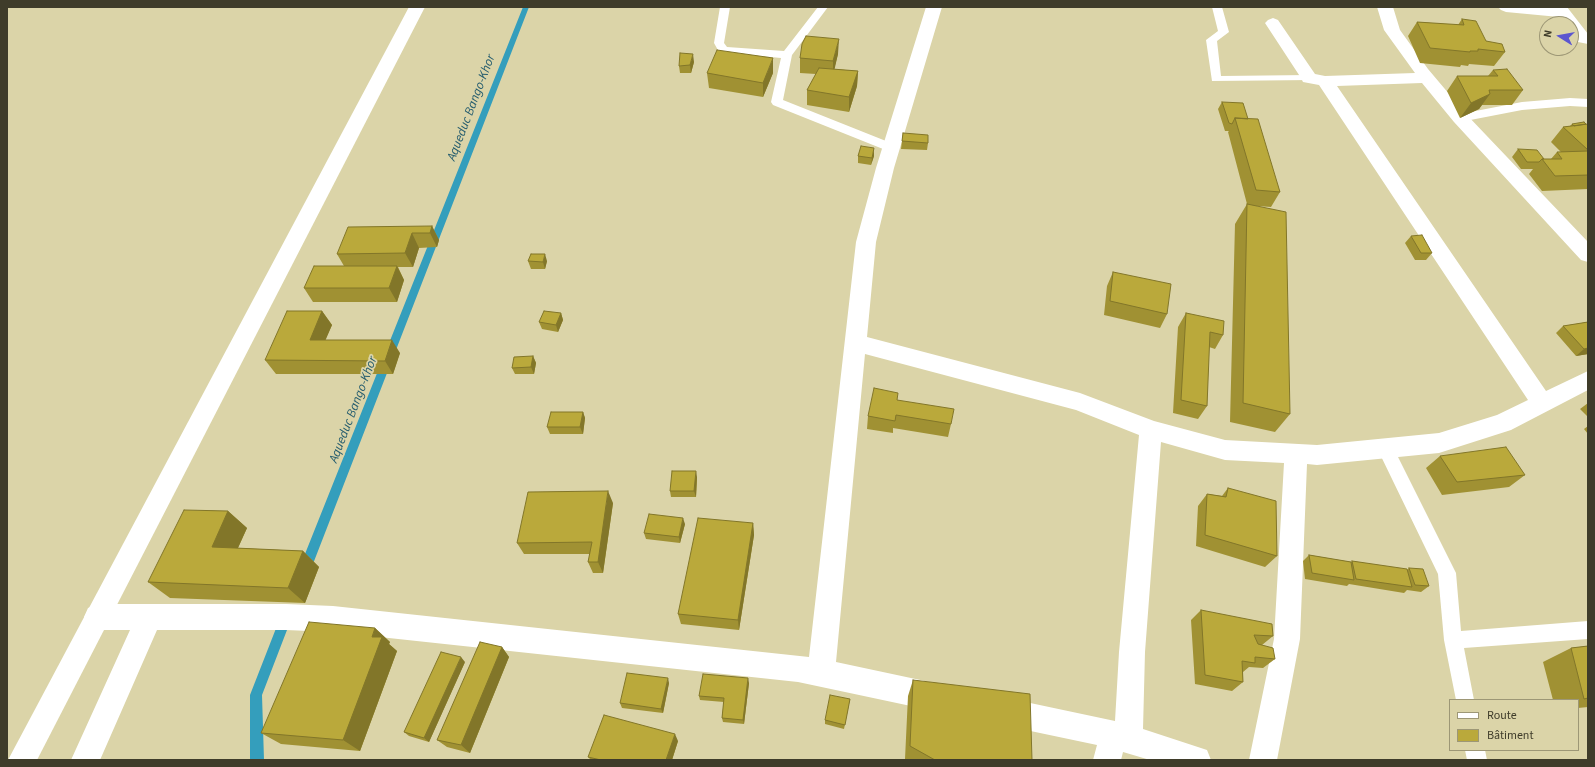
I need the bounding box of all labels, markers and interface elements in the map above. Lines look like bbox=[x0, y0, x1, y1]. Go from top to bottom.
north arrow bbox=[1539, 16, 1579, 56]
text: N bbox=[1540, 29, 1556, 39]
water label: Aqueduc Bango-Khor bbox=[445, 53, 499, 163]
water label: Aqueduc Bango-Khor bbox=[327, 355, 381, 465]
legend bbox=[1449, 699, 1579, 751]
text: Route bbox=[1487, 707, 1517, 724]
text: Bâtiment bbox=[1487, 727, 1533, 744]

